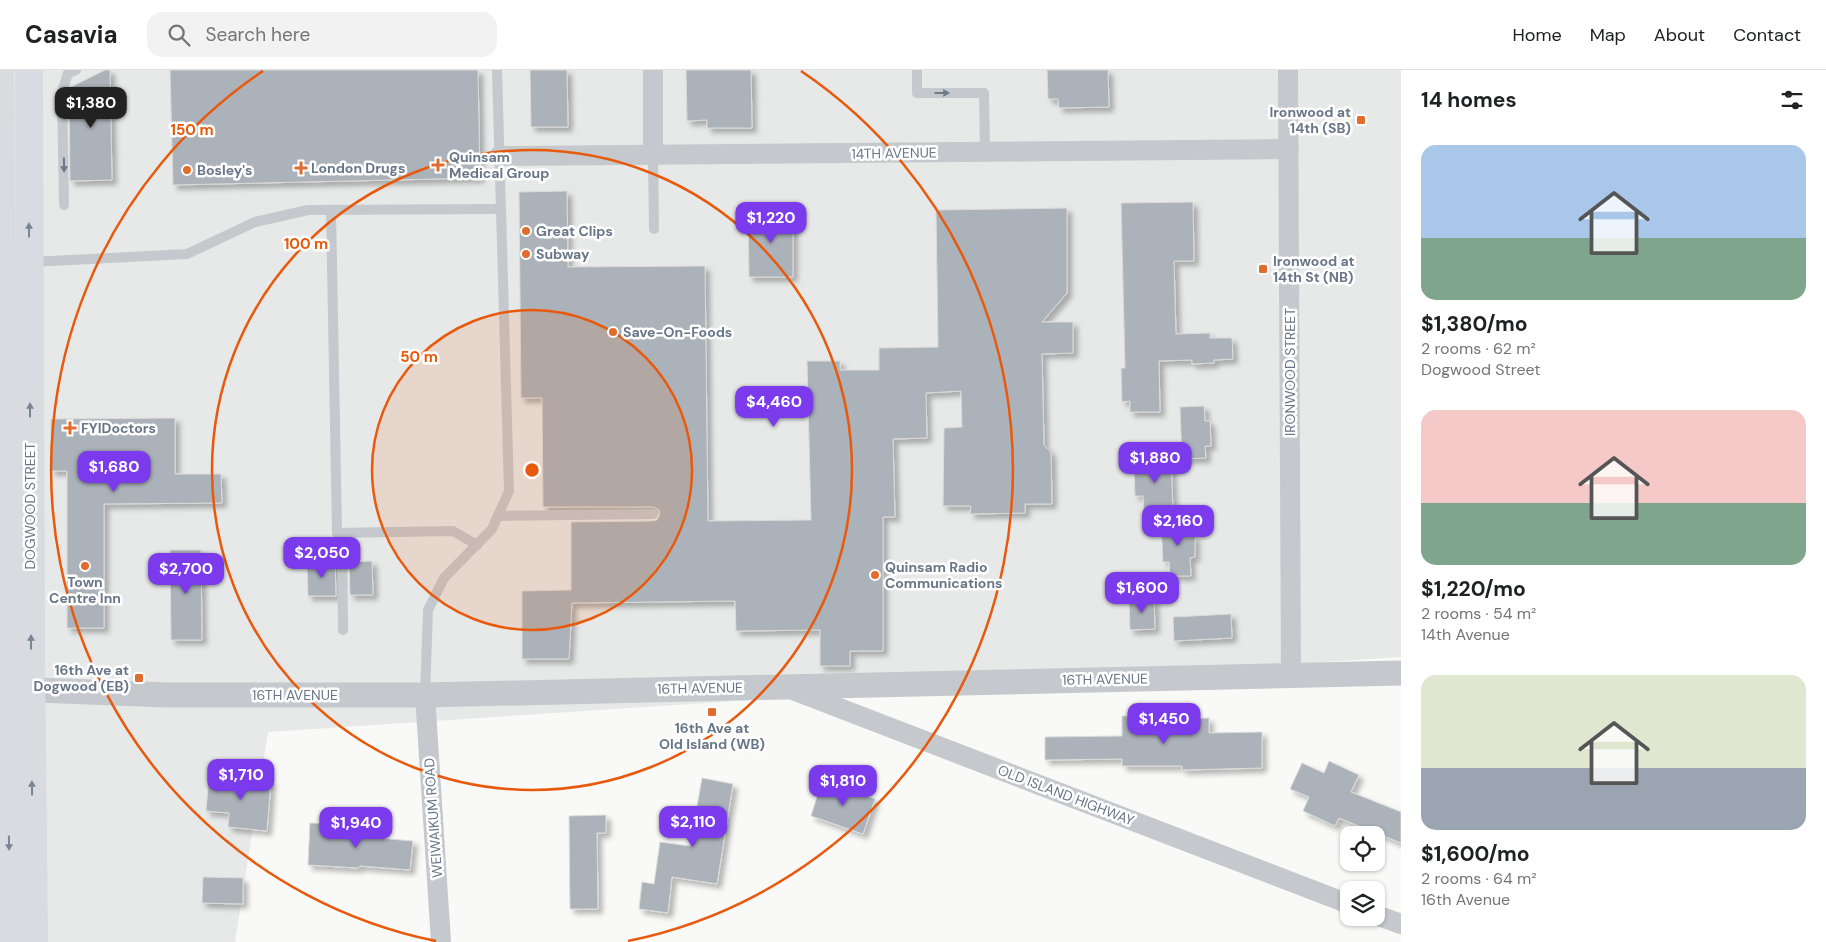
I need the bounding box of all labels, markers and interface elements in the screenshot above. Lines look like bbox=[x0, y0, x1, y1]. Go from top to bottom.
search box bbox=[147, 12, 497, 57]
text: Casavia bbox=[25, 19, 117, 50]
icon: search bbox=[165, 21, 193, 49]
text: Search here bbox=[205, 22, 310, 47]
text: Home bbox=[1512, 23, 1562, 47]
text: Map bbox=[1590, 23, 1626, 47]
text: About bbox=[1654, 23, 1705, 47]
text: Contact bbox=[1733, 23, 1801, 47]
text: 14 homes bbox=[1421, 86, 1517, 114]
icon: filters bbox=[1778, 86, 1806, 114]
pin: $1,380 bbox=[50, 87, 132, 129]
one-way arrow bbox=[935, 89, 951, 97]
text: $1,380 bbox=[66, 92, 116, 113]
place label: Ironwood at 14th (SB) bbox=[1269, 103, 1351, 137]
marker: Ironwood at 14th (SB) bbox=[1355, 114, 1367, 126]
text: 150 m bbox=[171, 120, 214, 140]
street label: 14TH AVENUE bbox=[851, 143, 937, 163]
place label: Quinsam Medical Group bbox=[449, 148, 549, 182]
one-way arrow bbox=[60, 157, 68, 173]
marker: Quinsam Medical Group bbox=[431, 158, 445, 172]
place label: London Drugs bbox=[311, 159, 405, 177]
place label: Bosley's bbox=[197, 161, 252, 179]
marker: London Drugs bbox=[295, 162, 307, 174]
marker: Bosley's bbox=[181, 164, 193, 176]
icon: home bbox=[1569, 178, 1659, 268]
pin: $1,220 bbox=[730, 202, 812, 244]
text: $1,220 bbox=[746, 207, 796, 228]
one-way arrow bbox=[25, 222, 33, 238]
place label: Great Clips bbox=[536, 222, 613, 240]
marker: Great Clips bbox=[520, 225, 532, 237]
text: 100 m bbox=[284, 234, 328, 254]
place label: Subway bbox=[536, 245, 590, 263]
marker: Subway bbox=[520, 248, 532, 260]
place label: Ironwood at 14th St (NB) bbox=[1273, 252, 1355, 286]
marker: Ironwood at 14th St (NB) bbox=[1257, 263, 1269, 275]
street label: IRONWOOD STREET bbox=[1281, 308, 1299, 436]
text: $1,380/mo bbox=[1421, 310, 1528, 338]
place label: Save-On-Foods bbox=[623, 323, 732, 341]
marker: Save-On-Foods bbox=[607, 326, 619, 338]
text: 2 rooms · 62 m² bbox=[1421, 338, 1536, 359]
text: 50 m bbox=[400, 347, 438, 367]
text: Dogwood Street bbox=[1421, 359, 1541, 380]
pin: $4,460 bbox=[733, 386, 815, 428]
text: $4,460 bbox=[746, 391, 802, 412]
one-way arrow bbox=[26, 402, 34, 418]
place label: FYIDoctors bbox=[81, 419, 156, 437]
marker: FYIDoctors bbox=[63, 421, 77, 435]
street label: DOGWOOD STREET bbox=[21, 442, 39, 570]
pin: $1,880 bbox=[1114, 442, 1196, 484]
icon: home bbox=[1569, 443, 1659, 533]
text: $1,880 bbox=[1130, 447, 1180, 468]
pin: $1,680 bbox=[73, 450, 155, 493]
text: $1,680 bbox=[89, 456, 139, 477]
centre of rings bbox=[523, 461, 541, 479]
pin: $2,160 bbox=[1137, 504, 1219, 547]
text: $2,160 bbox=[1153, 510, 1203, 531]
pin: $2,050 bbox=[281, 536, 363, 579]
text: $2,050 bbox=[294, 542, 350, 563]
pin: $2,700 bbox=[145, 552, 227, 595]
text: $2,700 bbox=[159, 558, 213, 579]
place label: Quinsam Radio Communications bbox=[885, 558, 1002, 592]
marker: Town Centre Inn bbox=[79, 560, 91, 572]
marker: Quinsam Radio Communications bbox=[869, 569, 881, 581]
pin: $1,600 bbox=[1101, 572, 1183, 614]
place label: Town Centre Inn bbox=[49, 573, 121, 607]
text: $1,220/mo bbox=[1421, 575, 1526, 603]
text: $1,600 bbox=[1116, 577, 1168, 598]
text: 2 rooms · 54 m² bbox=[1421, 603, 1536, 624]
text: 14th Avenue bbox=[1421, 624, 1510, 645]
one-way arrow bbox=[26, 634, 34, 650]
place label: 16th Ave at Dogwood (EB) bbox=[33, 661, 129, 695]
street label: 16TH AVENUE bbox=[1062, 669, 1148, 689]
marker: 16th Ave at Dogwood (EB) bbox=[133, 672, 145, 684]
street label: 16TH AVENUE bbox=[657, 678, 743, 698]
street label: 16TH AVENUE bbox=[252, 686, 338, 704]
pin: $1,450 bbox=[1123, 702, 1205, 745]
marker: 16th Ave at Old Island (WB) bbox=[706, 706, 718, 718]
text: $1,450 bbox=[1138, 708, 1190, 729]
icon: home bbox=[1569, 708, 1659, 798]
place label: 16th Ave at Old Island (WB) bbox=[659, 719, 765, 753]
street label: WEIWAIKUM ROAD bbox=[420, 757, 446, 879]
pin: $1,710 bbox=[200, 758, 282, 801]
street label: OLD ISLAND HIGHWAY bbox=[995, 761, 1137, 829]
text: $1,710 bbox=[218, 764, 264, 785]
pin: $1,810 bbox=[802, 764, 884, 807]
text: $1,810 bbox=[820, 770, 866, 791]
one-way arrow bbox=[28, 780, 36, 796]
pin: $1,940 bbox=[315, 806, 397, 849]
pin: $2,110 bbox=[652, 806, 734, 848]
text: $2,110 bbox=[670, 811, 716, 832]
text: $1,940 bbox=[330, 812, 382, 833]
map controls bbox=[1340, 826, 1385, 926]
button: locate bbox=[1340, 826, 1385, 871]
one-way arrow bbox=[5, 835, 13, 851]
text: $1,600/mo bbox=[1421, 840, 1530, 868]
text: 2 rooms · 64 m² bbox=[1421, 868, 1537, 889]
button: layers bbox=[1340, 881, 1385, 926]
text: 16th Avenue bbox=[1421, 889, 1510, 910]

